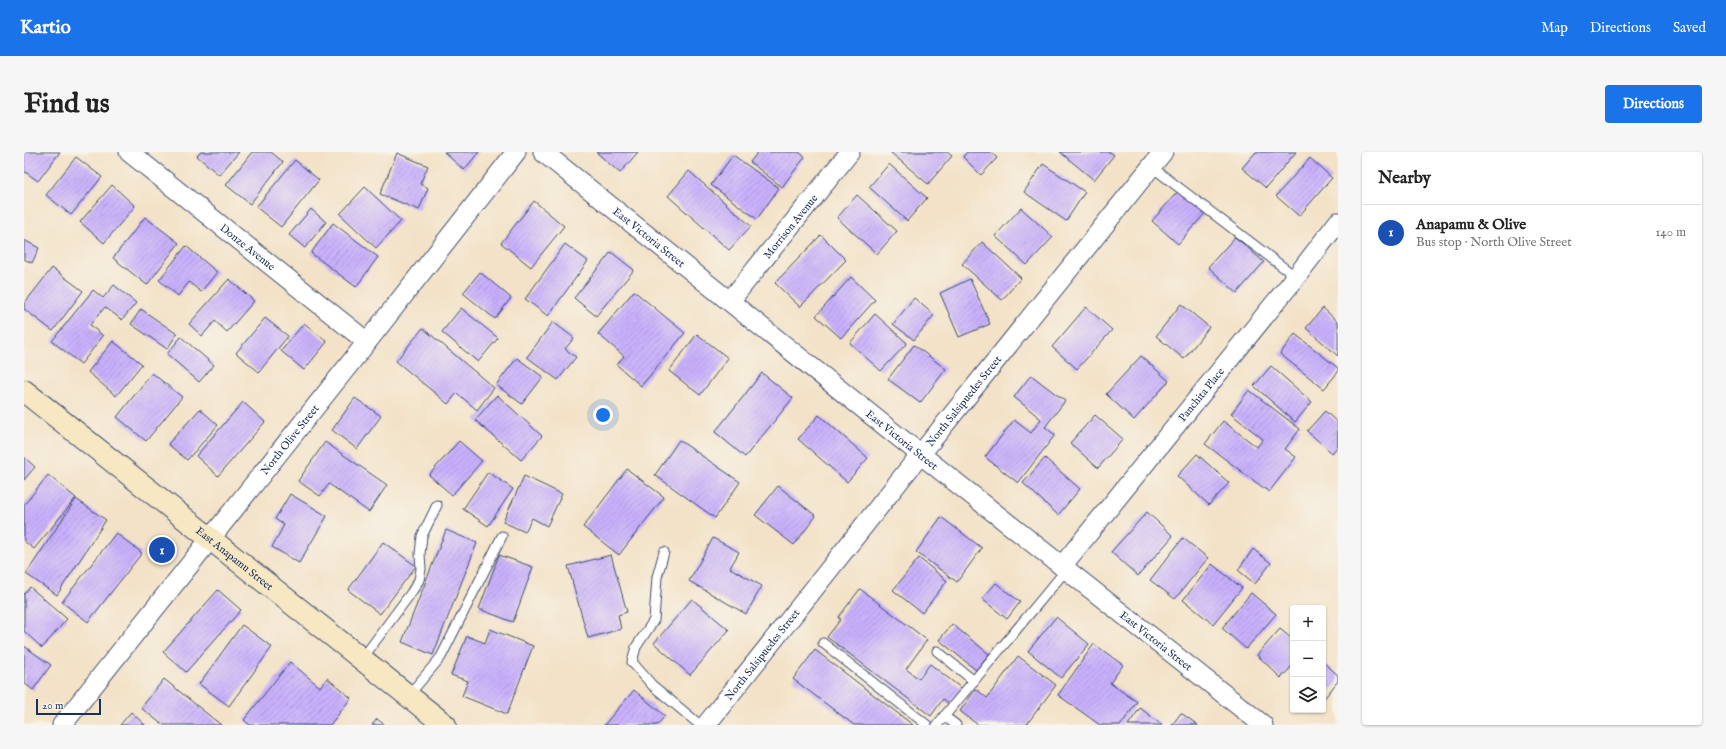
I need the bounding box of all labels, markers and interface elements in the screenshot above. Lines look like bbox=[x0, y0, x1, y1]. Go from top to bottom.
text: Kartio bbox=[20, 16, 71, 40]
text: Map bbox=[1541, 19, 1568, 37]
text: Directions bbox=[1590, 19, 1651, 37]
text: Saved bbox=[1673, 19, 1706, 37]
button: Directions bbox=[1605, 85, 1702, 123]
text: Find us bbox=[24, 87, 110, 122]
text: Nearby bbox=[1378, 168, 1431, 189]
street label: Morrison Avenue bbox=[761, 192, 821, 262]
street label: East Victoria Street bbox=[610, 205, 688, 271]
text: Anapamu & Olive bbox=[1416, 215, 1526, 234]
street label: Donze Avenue bbox=[217, 221, 278, 274]
text: 1 bbox=[1389, 224, 1393, 241]
text: 140 m bbox=[1656, 224, 1686, 241]
text: Bus stop · North Olive Street bbox=[1416, 234, 1572, 251]
street label: North Salsipuedes Street bbox=[924, 353, 1005, 450]
street label: Panchita Place bbox=[1176, 365, 1228, 425]
street label: North Olive Street bbox=[258, 402, 323, 478]
your location bbox=[593, 405, 613, 425]
street label: East Victoria Street bbox=[862, 407, 941, 474]
street label: East Anapamu Street bbox=[192, 524, 276, 594]
pin: 1 bbox=[149, 535, 175, 565]
map controls bbox=[1290, 605, 1326, 713]
button: + bbox=[1290, 605, 1326, 641]
street label: North Salsipuedes Street bbox=[722, 606, 803, 704]
street label: East Victoria Street bbox=[1116, 608, 1195, 674]
button: − bbox=[1290, 641, 1326, 677]
button: layers bbox=[1290, 677, 1326, 713]
scale bar bbox=[36, 697, 101, 716]
text: 20 m bbox=[42, 699, 63, 713]

